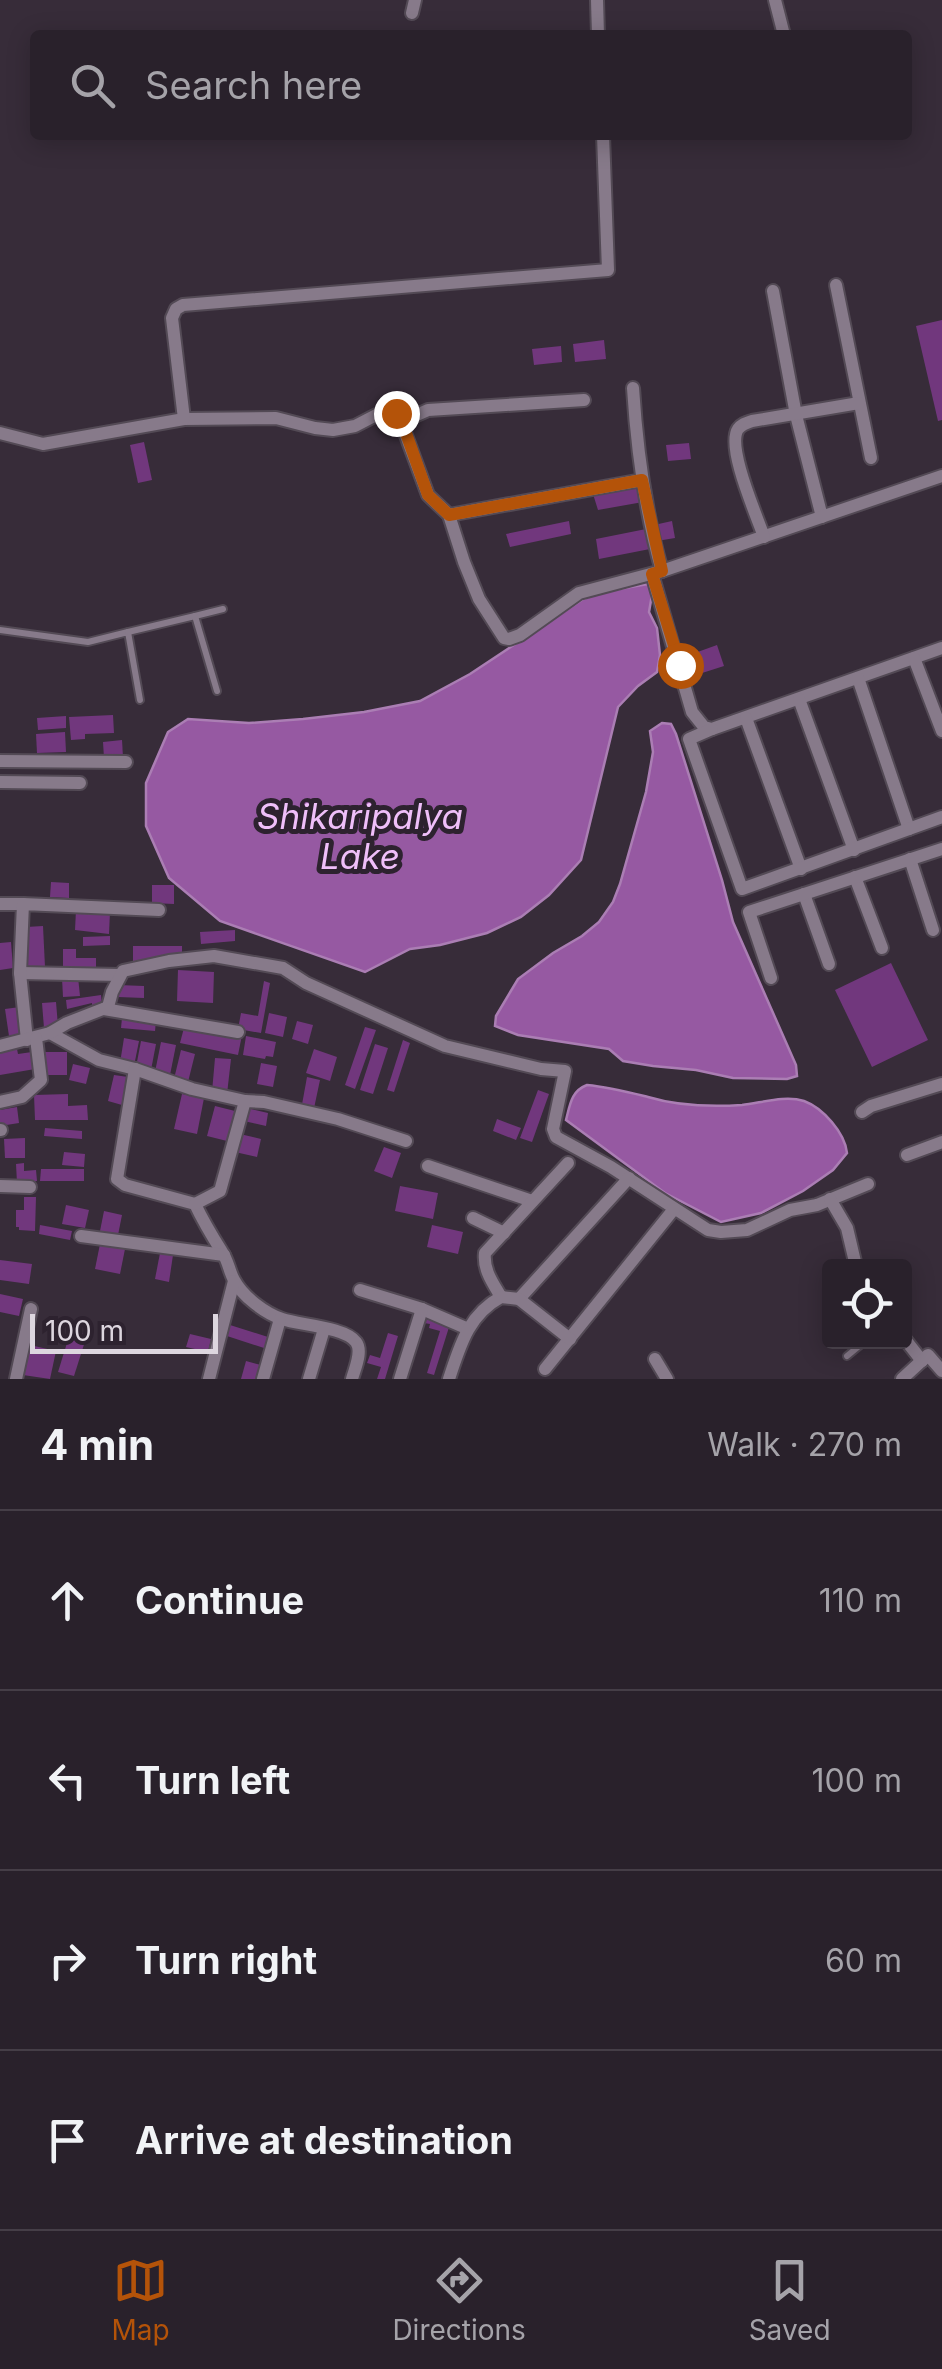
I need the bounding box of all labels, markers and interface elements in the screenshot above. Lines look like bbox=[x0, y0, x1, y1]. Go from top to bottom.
search box bbox=[30, 30, 912, 140]
icon: search bbox=[65, 58, 120, 113]
text: Search here bbox=[145, 62, 362, 108]
route end bbox=[374, 391, 420, 437]
route start bbox=[658, 643, 704, 689]
water label: Shikaripalya Lake bbox=[257, 795, 463, 877]
map controls bbox=[822, 1259, 912, 1349]
button: locate bbox=[822, 1259, 912, 1349]
scale bar bbox=[30, 1309, 218, 1354]
text: 100 m bbox=[45, 1314, 124, 1348]
text: 4 min bbox=[40, 1419, 154, 1470]
text: Walk · 270 m bbox=[707, 1425, 902, 1464]
icon: ahead bbox=[40, 1573, 95, 1628]
text: Continue bbox=[135, 1577, 304, 1623]
text: 110 m bbox=[819, 1581, 902, 1620]
icon: left bbox=[40, 1753, 95, 1808]
text: Turn left bbox=[135, 1757, 290, 1803]
text: 100 m bbox=[812, 1761, 902, 1800]
icon: right bbox=[40, 1933, 95, 1988]
text: Turn right bbox=[135, 1937, 317, 1983]
text: 60 m bbox=[825, 1941, 902, 1980]
icon: arrive bbox=[40, 2113, 95, 2168]
text: Arrive at destination bbox=[135, 2117, 513, 2163]
tab: Map bbox=[111, 2253, 170, 2347]
tab: Directions bbox=[392, 2253, 526, 2347]
tab: Saved bbox=[749, 2253, 831, 2347]

